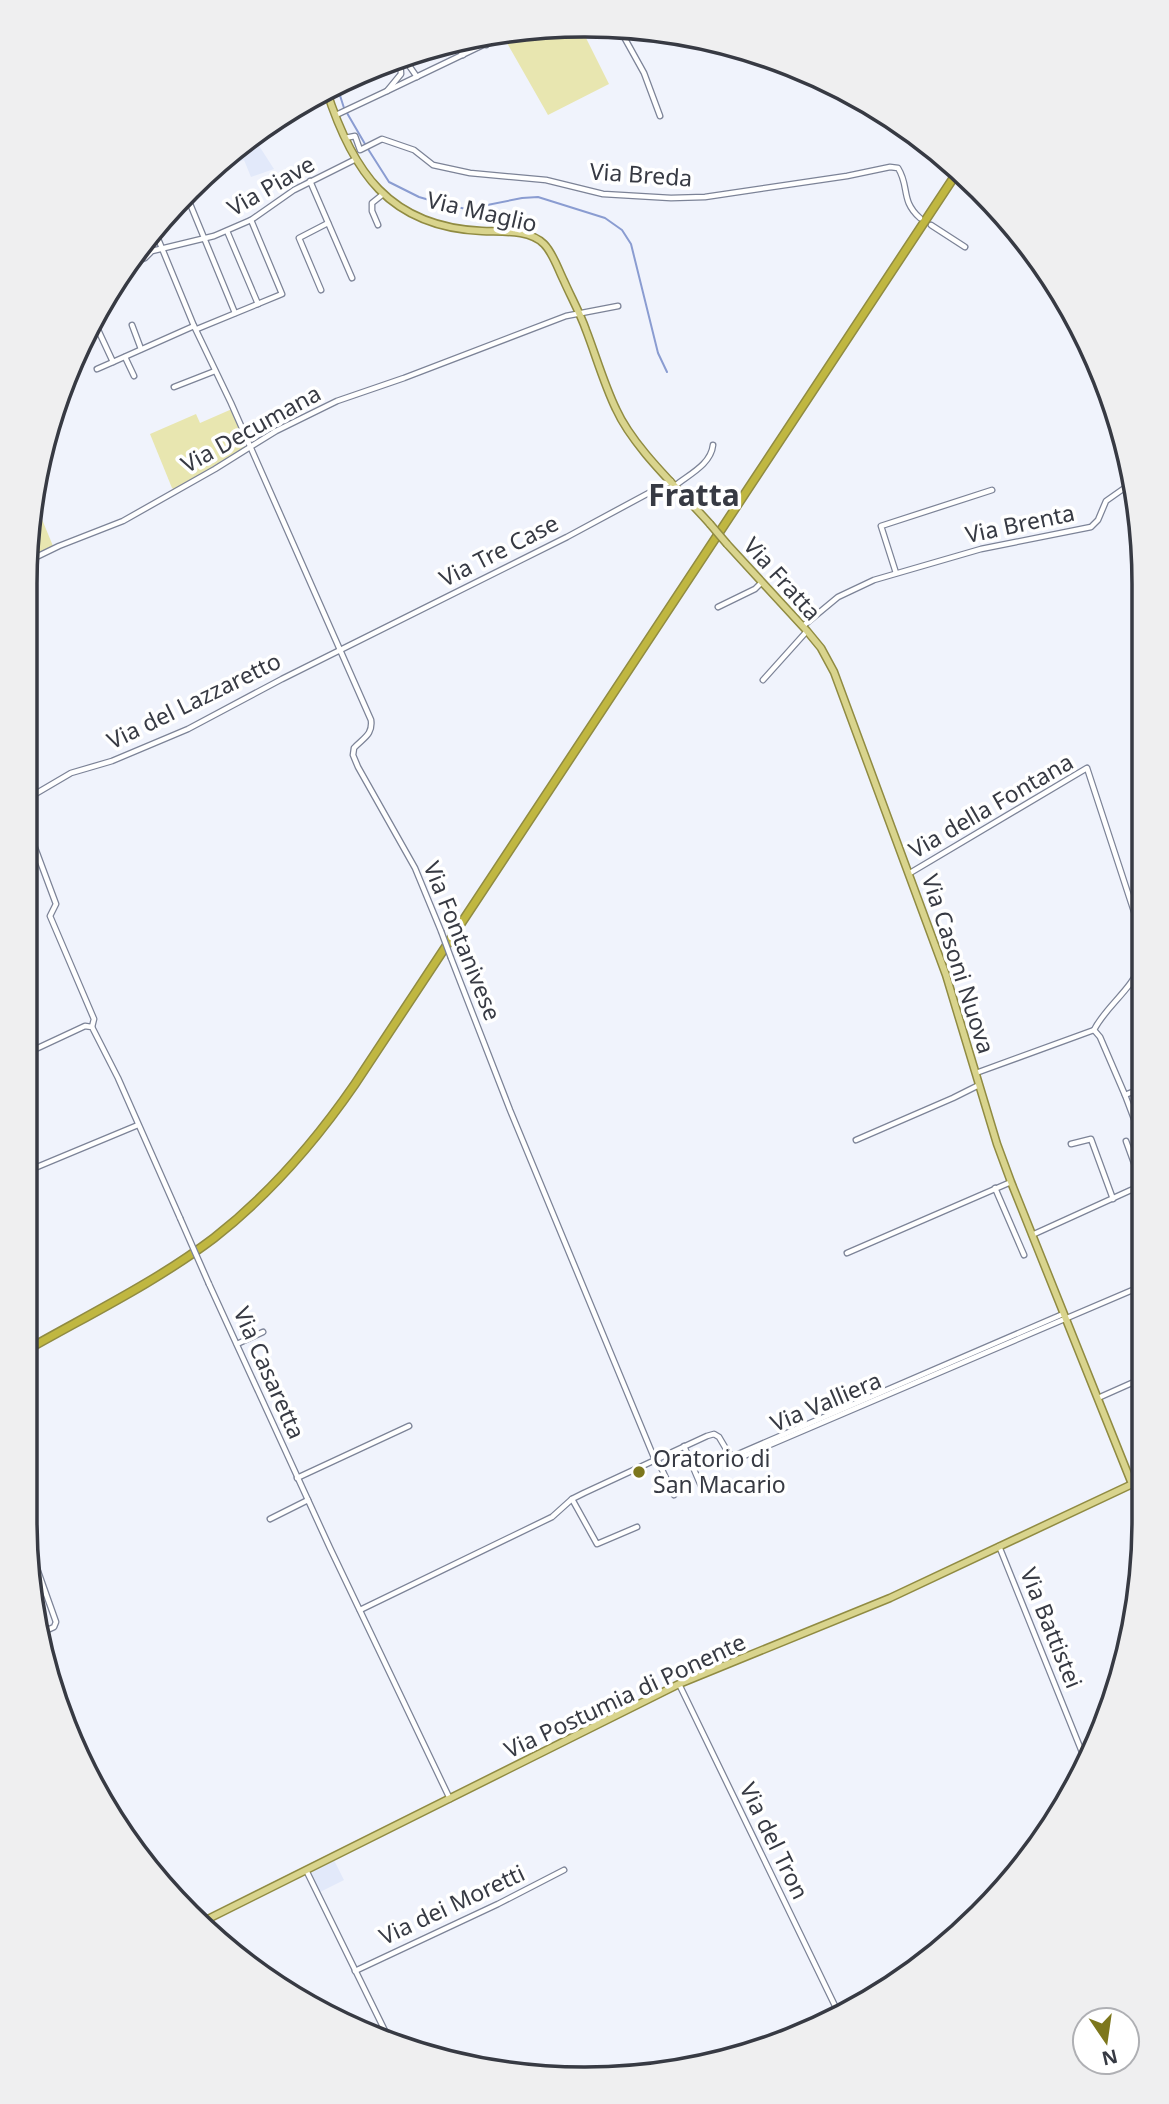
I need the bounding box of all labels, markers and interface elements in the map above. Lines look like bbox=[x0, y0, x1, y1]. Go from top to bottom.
street label: Via Piave bbox=[221, 147, 320, 223]
street label: Via Breda bbox=[589, 154, 693, 194]
street label: Via Maglio bbox=[424, 183, 541, 239]
street label: Via Decumana bbox=[175, 377, 326, 480]
district label: Fratta bbox=[648, 474, 740, 515]
street label: Via Brenta bbox=[962, 496, 1077, 550]
street label: Via Tre Case bbox=[434, 506, 564, 594]
street label: Via Fratta bbox=[737, 530, 829, 627]
street label: Via del Lazzaretto bbox=[101, 644, 286, 756]
street label: Via della Fontana bbox=[902, 745, 1079, 865]
street label: Via Fontanivese bbox=[416, 856, 509, 1025]
street label: Via Casoni Nuova bbox=[915, 870, 1003, 1057]
street label: Via Casaretta bbox=[227, 1301, 313, 1444]
street label: Via Valliera bbox=[765, 1363, 886, 1439]
place label: Oratorio di San Macario bbox=[653, 1442, 786, 1500]
marker: Oratorio di San Macario bbox=[631, 1464, 647, 1480]
street label: Via Battistei bbox=[1013, 1563, 1091, 1693]
street label: Via Postumia di Ponente bbox=[499, 1625, 750, 1765]
street label: Via del Tron bbox=[733, 1777, 817, 1904]
street label: Via dei Moretti bbox=[374, 1856, 529, 1952]
north arrow bbox=[1071, 2006, 1141, 2076]
text: N bbox=[1099, 2043, 1120, 2072]

